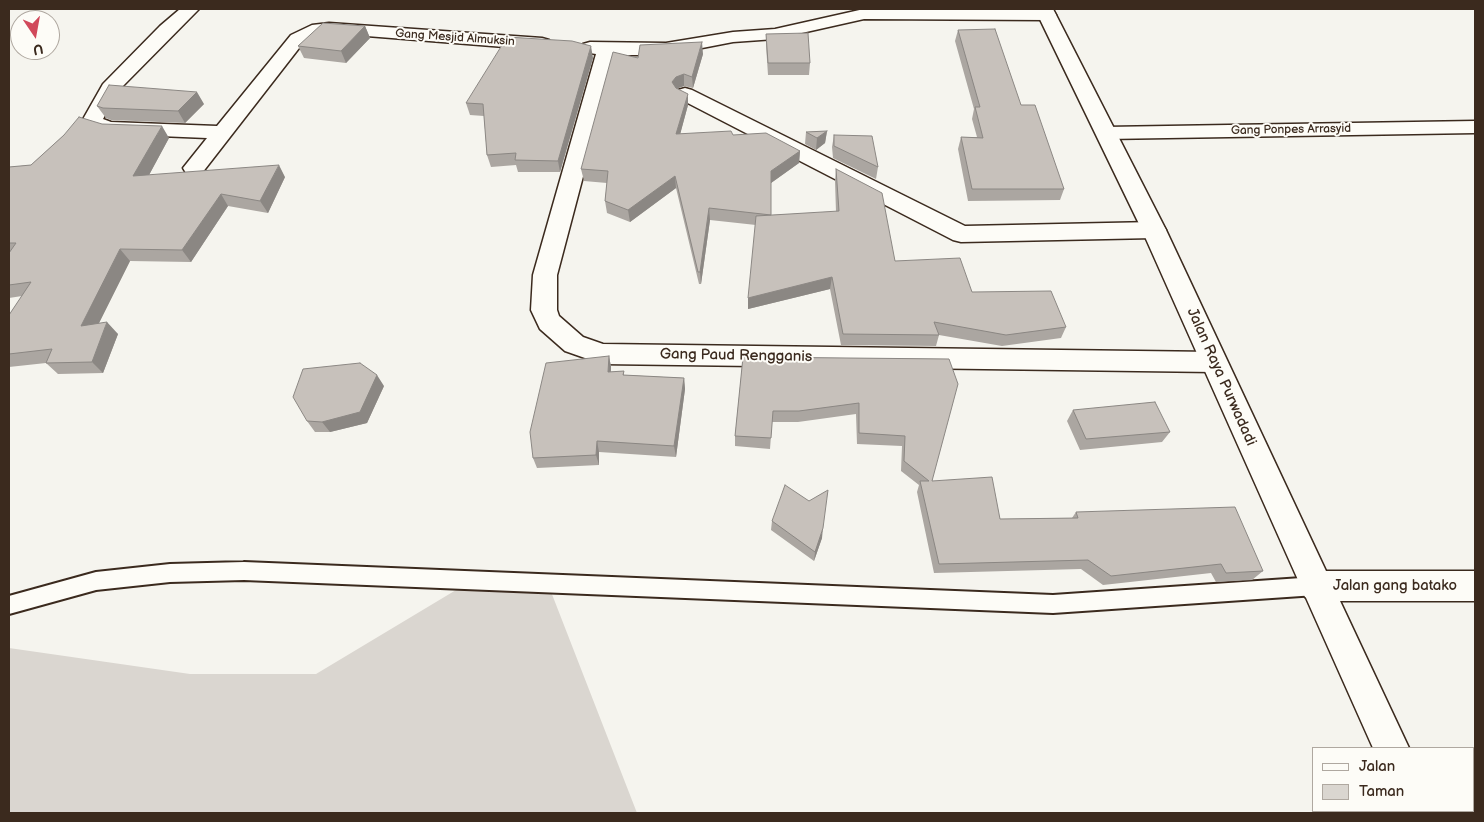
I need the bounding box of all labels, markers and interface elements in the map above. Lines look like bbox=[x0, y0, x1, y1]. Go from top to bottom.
north arrow bbox=[10, 10, 60, 60]
street label: Gang Mesjid Almuksin bbox=[395, 27, 515, 49]
text: U bbox=[31, 40, 45, 59]
street label: Gang Ponpes Arrasyid bbox=[1231, 122, 1351, 138]
street label: Jalan Raya Purwadadi bbox=[1182, 305, 1260, 449]
street label: Gang Paud Rengganis bbox=[660, 346, 812, 366]
street label: Jalan gang batako bbox=[1333, 577, 1457, 595]
legend bbox=[1312, 747, 1474, 812]
text: Jalan bbox=[1359, 757, 1395, 776]
text: Taman bbox=[1359, 782, 1404, 801]

